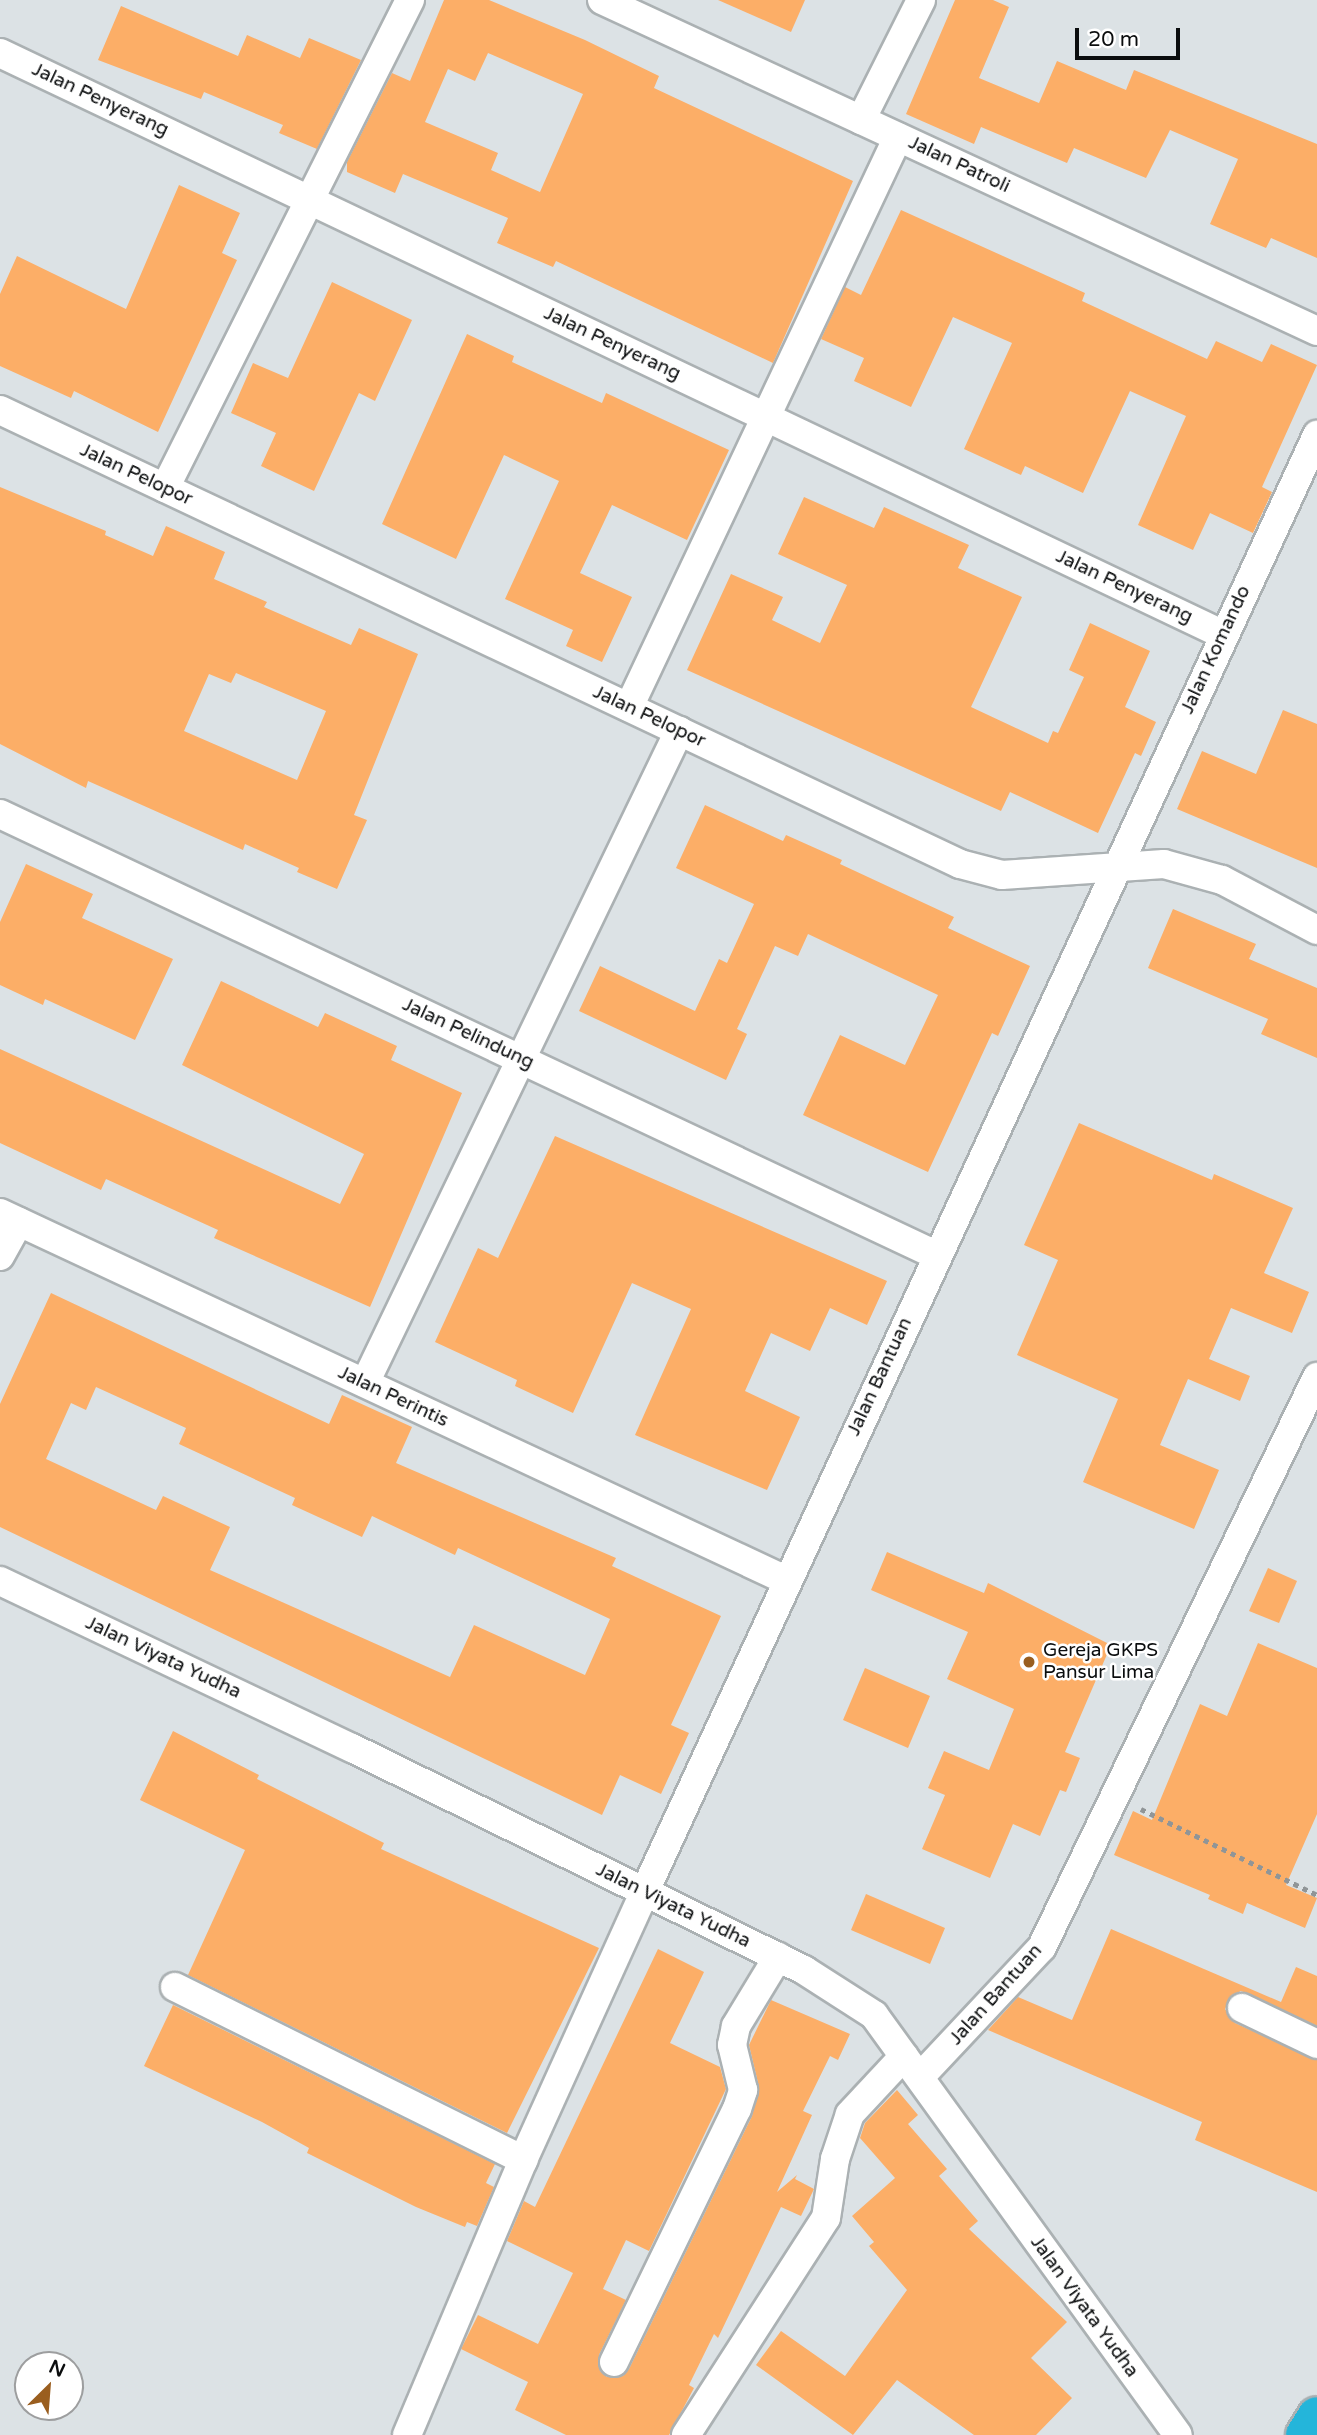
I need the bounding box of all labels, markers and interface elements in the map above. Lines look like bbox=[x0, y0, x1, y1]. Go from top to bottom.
scale bar bbox=[1079, 14, 1184, 58]
text: 20 m bbox=[1088, 27, 1139, 52]
street label: Jalan Penyerang bbox=[28, 58, 172, 142]
street label: Jalan Patroli bbox=[905, 132, 1013, 198]
street label: Jalan Penyerang bbox=[540, 302, 684, 386]
street label: Jalan Pelopor bbox=[76, 439, 196, 511]
street label: Jalan Penyerang bbox=[1052, 545, 1196, 629]
street label: Jalan Komando bbox=[1176, 582, 1256, 718]
street label: Jalan Pelopor bbox=[589, 681, 709, 753]
street label: Jalan Pelindung bbox=[398, 993, 538, 1075]
street label: Jalan Bantuan bbox=[843, 1314, 917, 1440]
street label: Jalan Perintis bbox=[334, 1361, 452, 1433]
street label: Jalan Viyata Yudha bbox=[81, 1612, 245, 1704]
place label: Gereja GKPS Pansur Lima bbox=[1043, 1640, 1158, 1684]
marker: Gereja GKPS Pansur Lima bbox=[1021, 1654, 1037, 1670]
street label: Jalan Viyata Yudha bbox=[592, 1859, 754, 1953]
street label: Jalan Bantuan bbox=[945, 1940, 1047, 2050]
street label: Jalan Viyata Yudha bbox=[1025, 2232, 1143, 2382]
north arrow bbox=[14, 2351, 84, 2421]
text: N bbox=[45, 2356, 69, 2382]

